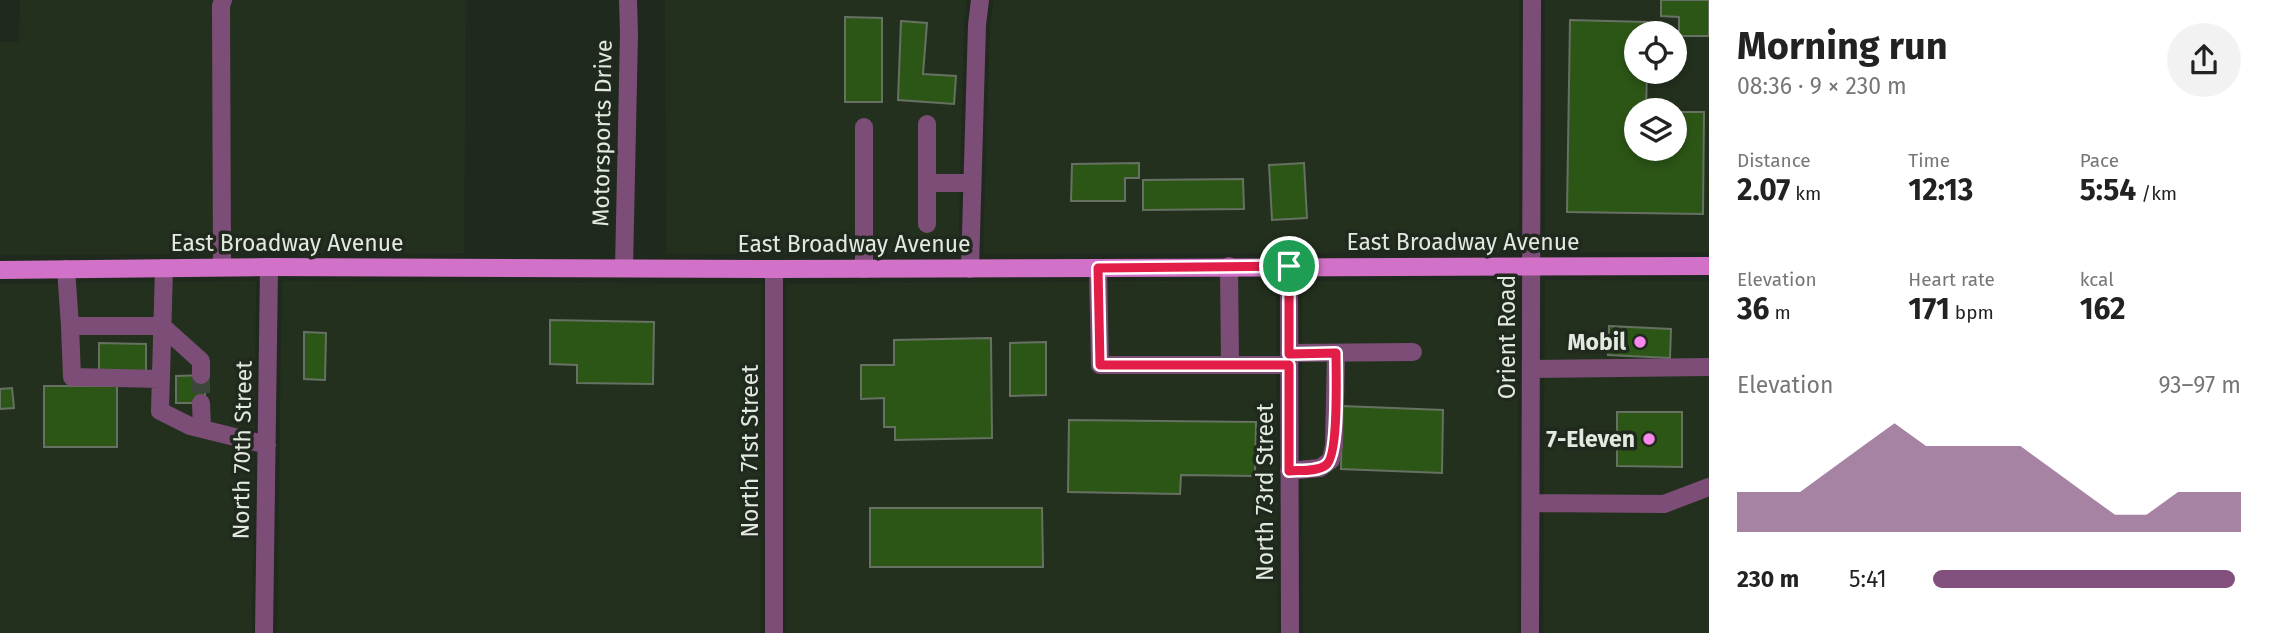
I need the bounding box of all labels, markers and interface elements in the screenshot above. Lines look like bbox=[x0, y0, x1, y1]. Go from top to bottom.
map controls bbox=[1624, 21, 1687, 161]
button: locate bbox=[1624, 21, 1687, 84]
text: Morning run bbox=[1737, 23, 1948, 69]
button: share bbox=[2167, 23, 2241, 97]
street label: Motorsports Drive bbox=[586, 39, 618, 227]
text: 08:36 · 9 × 230 m bbox=[1737, 72, 1907, 100]
button: layers bbox=[1624, 98, 1687, 161]
text: Distance bbox=[1737, 149, 1811, 172]
text: Time bbox=[1908, 149, 1950, 172]
text: Pace bbox=[2080, 149, 2119, 172]
text: 2.07 bbox=[1737, 172, 1790, 208]
text: 12:13 bbox=[1908, 172, 1973, 208]
text: 5:54 bbox=[2080, 172, 2136, 208]
text: km bbox=[1790, 182, 1821, 205]
text: /km bbox=[2136, 182, 2177, 205]
street label: East Broadway Avenue bbox=[1346, 228, 1580, 256]
street label: East Broadway Avenue bbox=[170, 229, 404, 257]
street label: East Broadway Avenue bbox=[737, 230, 971, 258]
pin bbox=[1259, 236, 1319, 296]
icon: arrive bbox=[1270, 247, 1308, 285]
text: Elevation bbox=[1737, 268, 1817, 291]
text: Heart rate bbox=[1908, 268, 1995, 291]
text: kcal bbox=[2080, 268, 2114, 291]
street label: Orient Road bbox=[1493, 275, 1521, 399]
text: 36 bbox=[1737, 291, 1770, 327]
text: 171 bbox=[1908, 291, 1950, 327]
text: 162 bbox=[2080, 291, 2126, 327]
text: m bbox=[1770, 301, 1791, 324]
text: bpm bbox=[1950, 301, 1994, 324]
place label: Mobil bbox=[1567, 328, 1626, 356]
marker: Mobil bbox=[1632, 334, 1648, 350]
street label: North 70th Street bbox=[226, 360, 258, 540]
street label: North 71st Street bbox=[736, 364, 764, 538]
text: Elevation bbox=[1737, 371, 1833, 399]
text: 93–97 m bbox=[2158, 371, 2241, 399]
street label: North 73rd Street bbox=[1251, 402, 1279, 581]
place label: 7-Eleven bbox=[1546, 425, 1635, 453]
marker: 7-Eleven bbox=[1641, 431, 1657, 447]
text: 230 m bbox=[1737, 565, 1799, 593]
text: 5:41 bbox=[1849, 565, 1887, 593]

